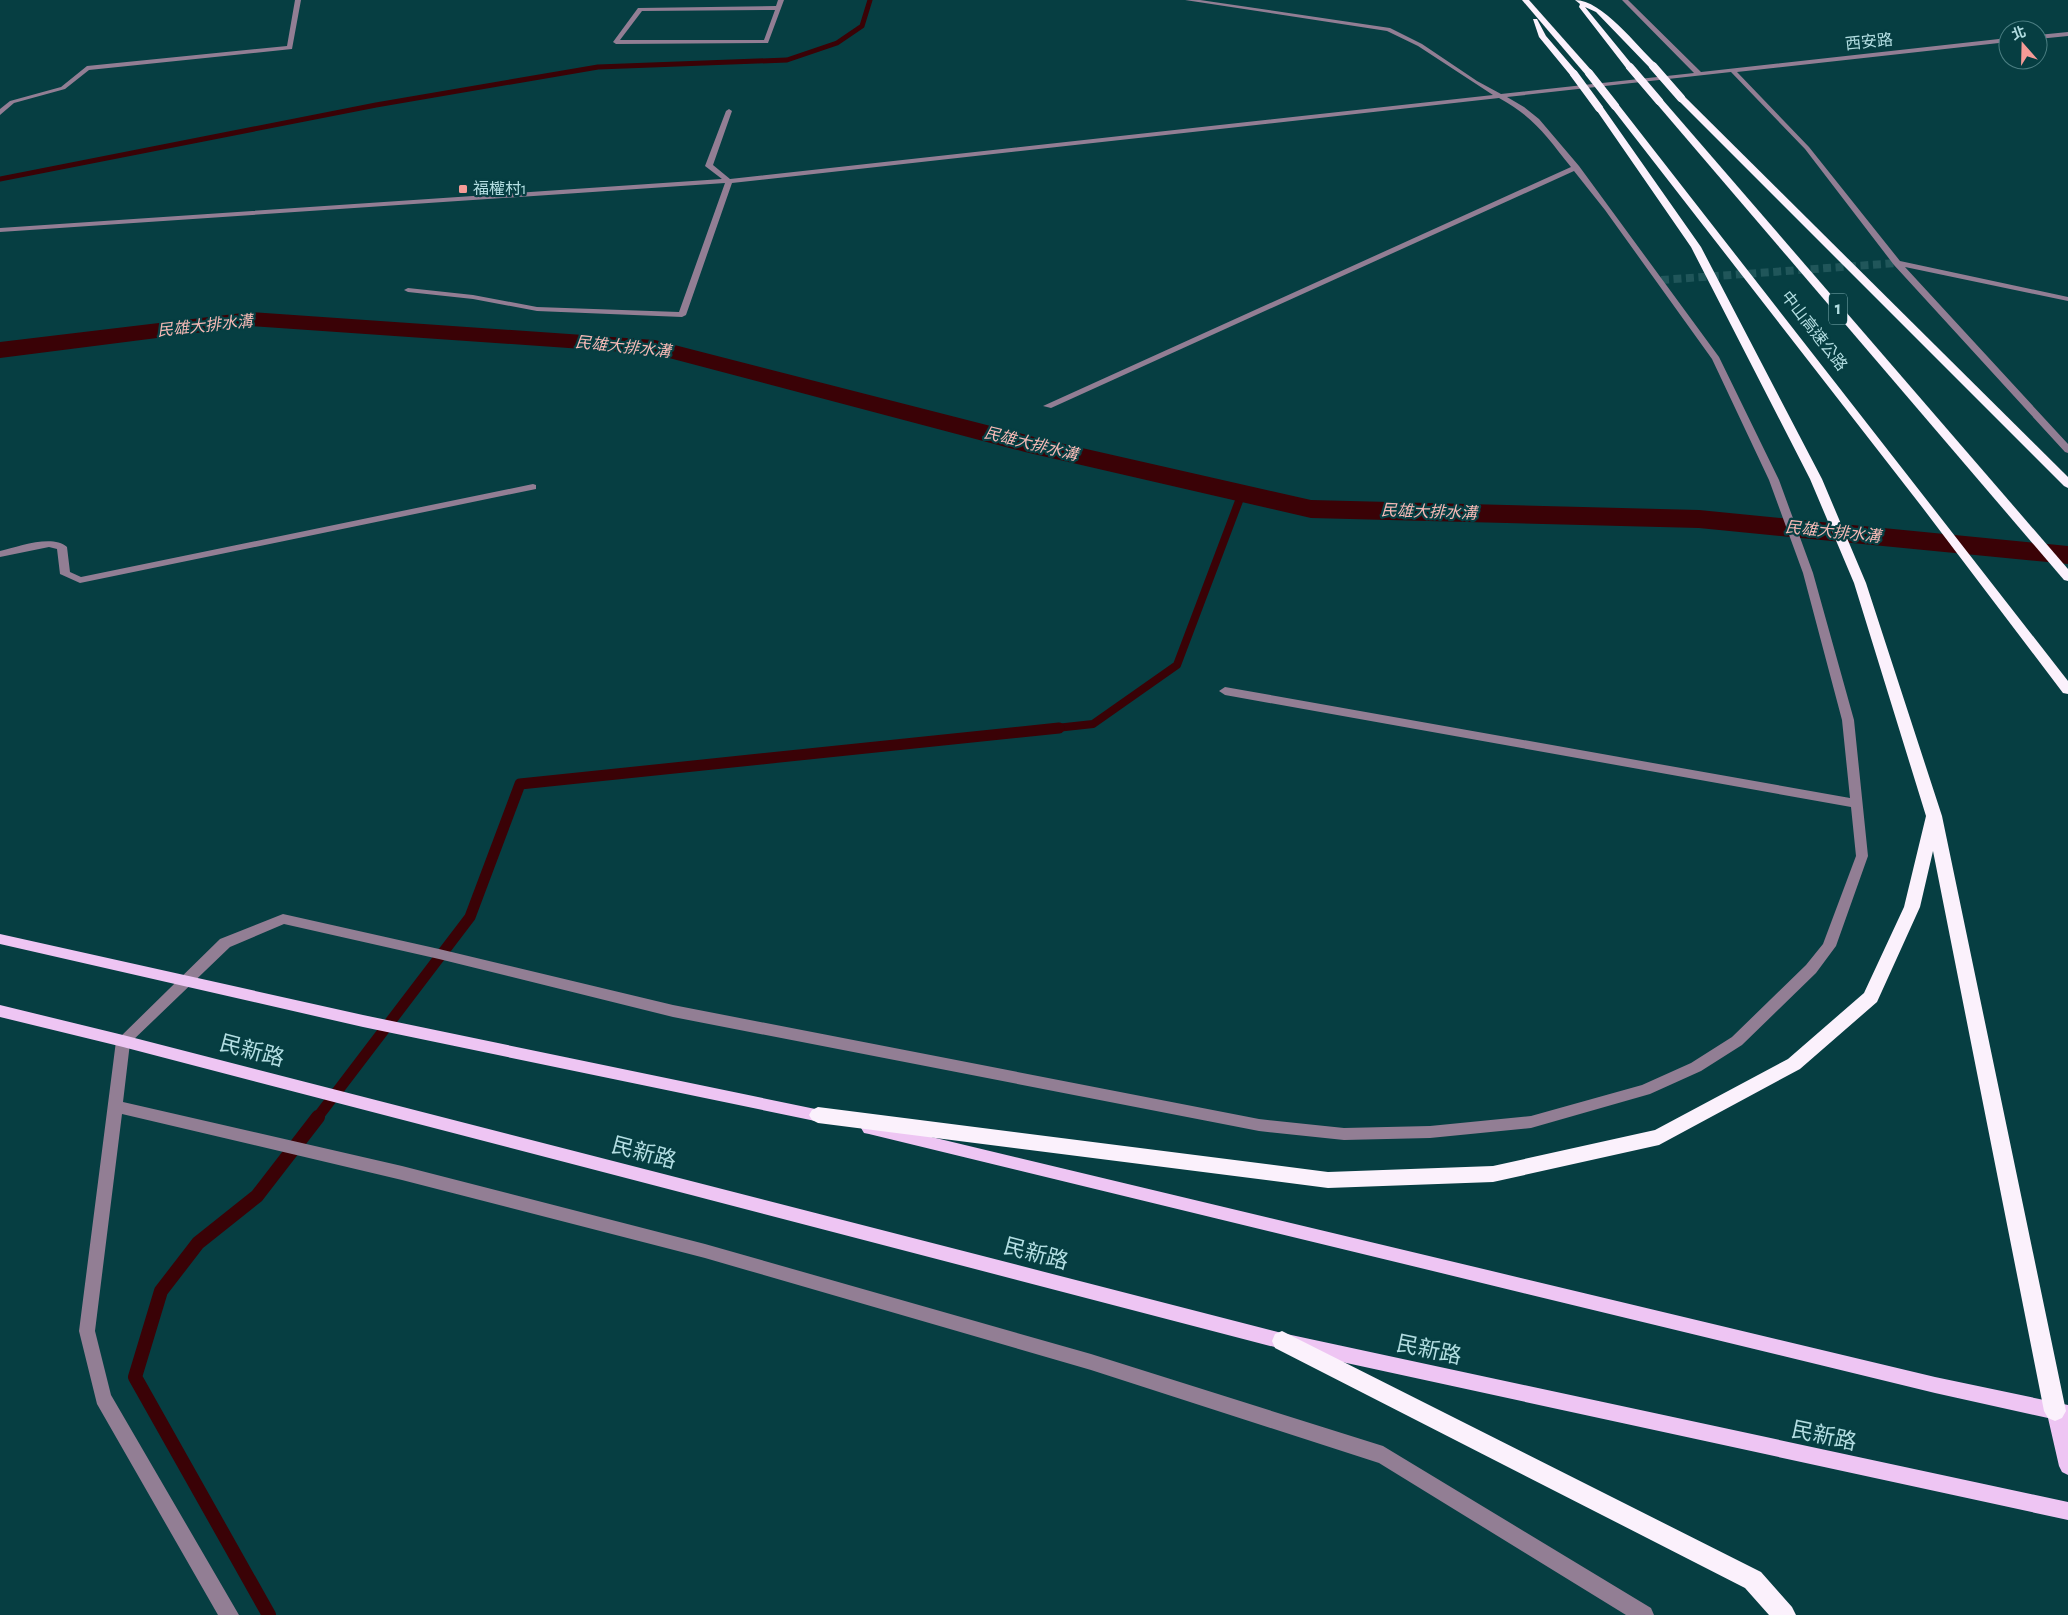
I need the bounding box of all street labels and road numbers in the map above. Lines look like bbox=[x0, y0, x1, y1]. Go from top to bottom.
street label: 西安路 bbox=[1844, 31, 1894, 52]
street label: 中山高速公路 bbox=[1778, 288, 1851, 374]
road number: 1 bbox=[1829, 294, 1847, 324]
street label: 民新路 bbox=[217, 1031, 287, 1070]
street label: 民新路 bbox=[609, 1133, 679, 1172]
street label: 民新路 bbox=[1001, 1234, 1071, 1273]
street label: 民新路 bbox=[1394, 1331, 1464, 1368]
street label: 民新路 bbox=[1789, 1417, 1859, 1454]

